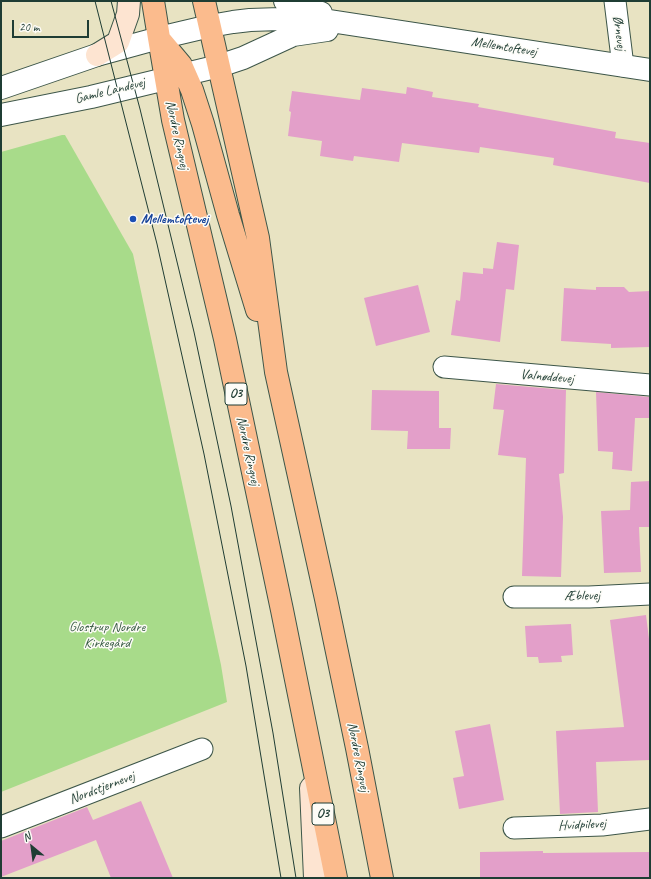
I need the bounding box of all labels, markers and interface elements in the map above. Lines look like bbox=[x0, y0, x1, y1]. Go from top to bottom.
scale bar bbox=[14, 12, 91, 38]
street label: Ørnevej bbox=[609, 15, 629, 51]
text: 20 m bbox=[19, 19, 39, 35]
street label: Mellemtoftevej bbox=[470, 34, 538, 60]
street label: Gamle Landevej bbox=[73, 74, 147, 108]
street label: Nordre Ringvej bbox=[161, 99, 193, 171]
place label: Mellemtoftevej bbox=[141, 211, 208, 227]
marker: Mellemtoftevej bbox=[128, 214, 138, 224]
street label: Valnøddevej bbox=[520, 366, 574, 388]
road number: O3 bbox=[225, 383, 247, 405]
street label: Nordre Ringvej bbox=[232, 415, 264, 487]
street label: Æblevej bbox=[564, 587, 600, 605]
park label: Glostrup Nordre Kirkegård bbox=[69, 619, 145, 652]
street label: Nordre Ringvej bbox=[343, 721, 373, 793]
street label: Nordstjernevej bbox=[67, 768, 137, 808]
road number: O3 bbox=[312, 803, 334, 825]
street label: Hvidpilevej bbox=[558, 815, 606, 835]
north arrow bbox=[12, 827, 52, 867]
text: N bbox=[20, 829, 33, 844]

